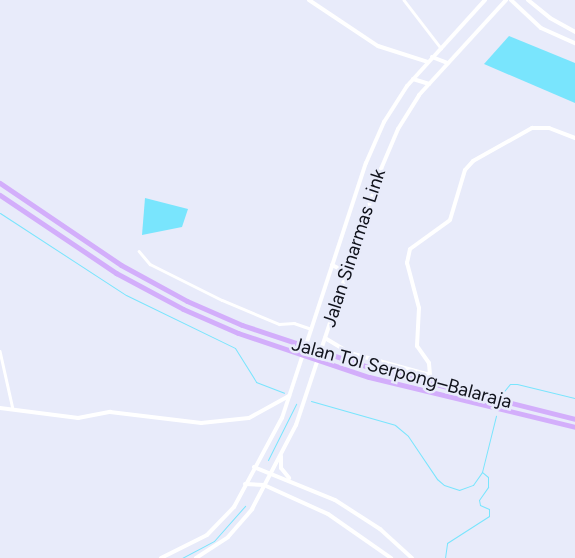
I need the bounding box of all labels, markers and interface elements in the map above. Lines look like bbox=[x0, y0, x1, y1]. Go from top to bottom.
street label: Jalan Sinarmas Link bbox=[318, 166, 390, 330]
street label: Jalan Tol Serpong–Balaraja bbox=[289, 333, 515, 413]

